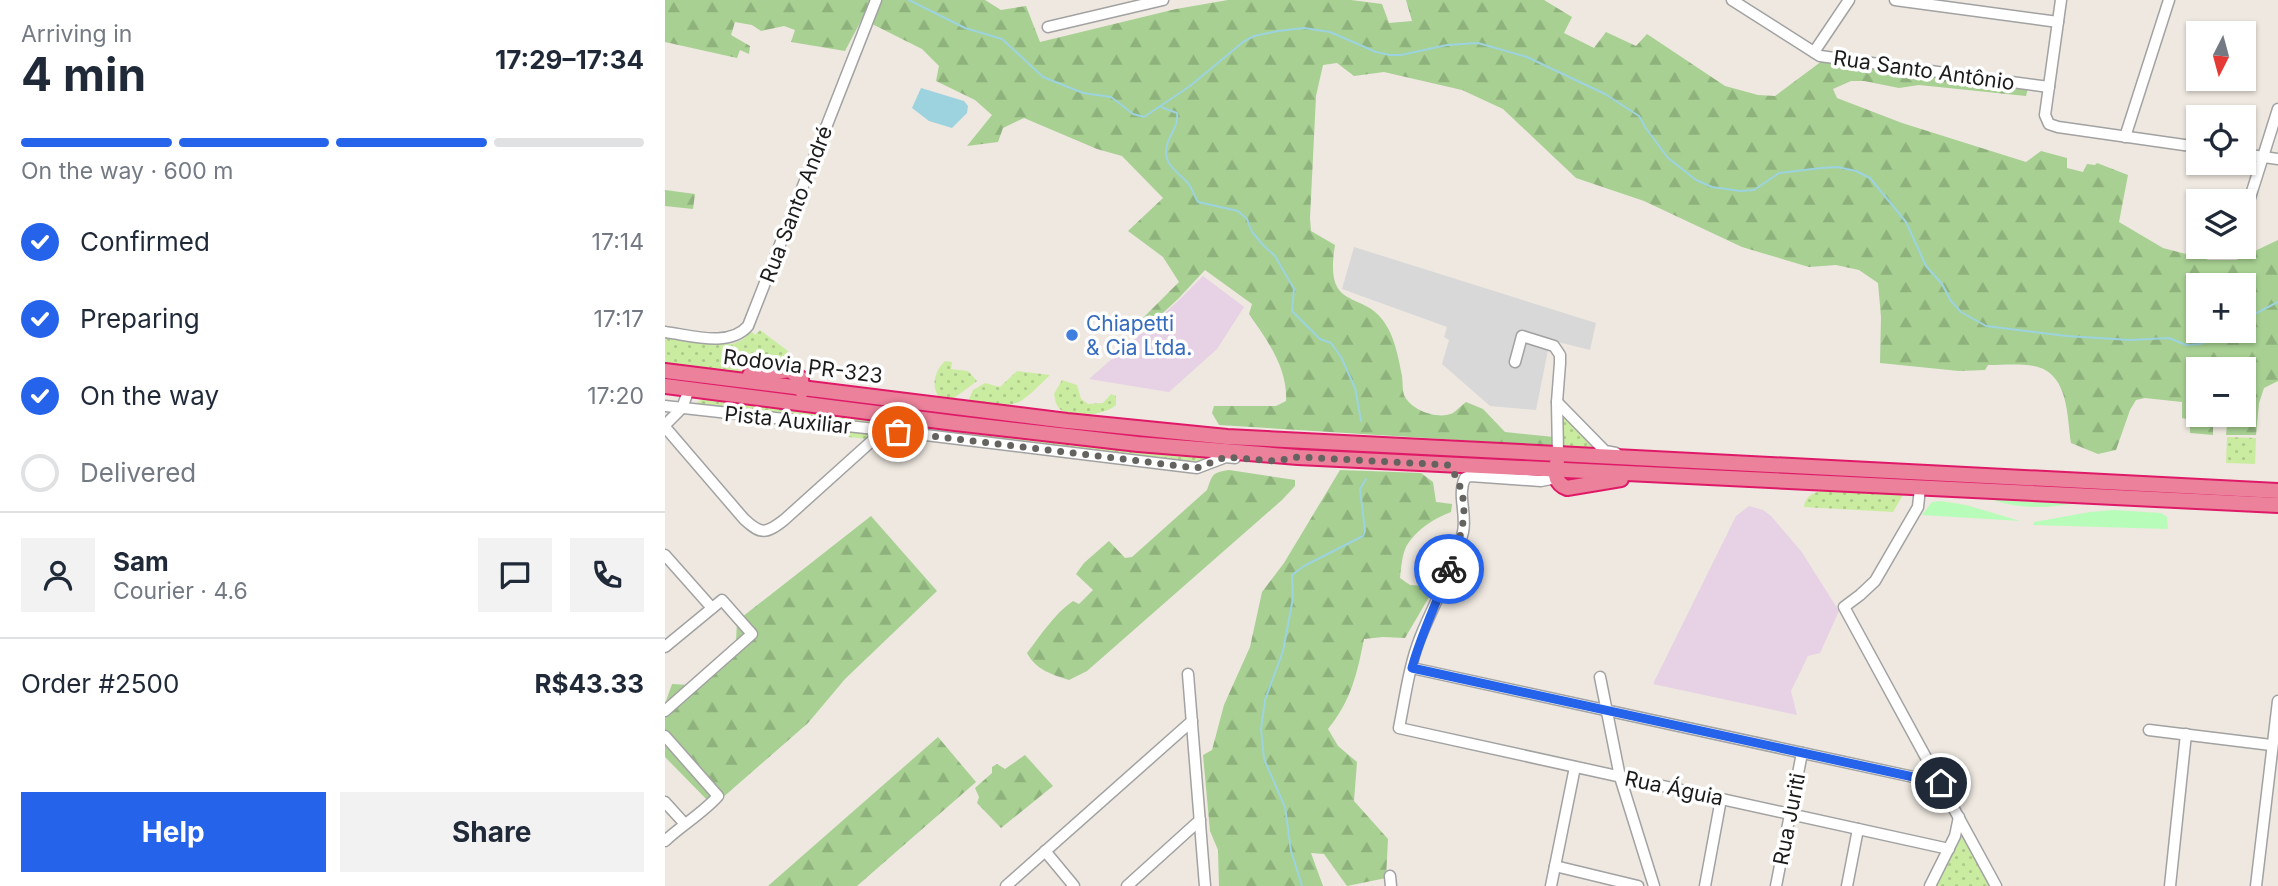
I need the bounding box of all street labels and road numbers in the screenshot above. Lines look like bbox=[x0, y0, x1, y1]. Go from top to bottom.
street label: Rua Santo Antônio bbox=[1832, 45, 2016, 95]
street label: Rua Santo André bbox=[755, 122, 837, 286]
street label: Rodovia PR-323 bbox=[722, 344, 884, 388]
street label: Pista Auxiliar bbox=[723, 401, 853, 439]
street label: Rua Águia bbox=[1622, 764, 1726, 811]
street label: Rua Juriti bbox=[1768, 771, 1810, 867]

